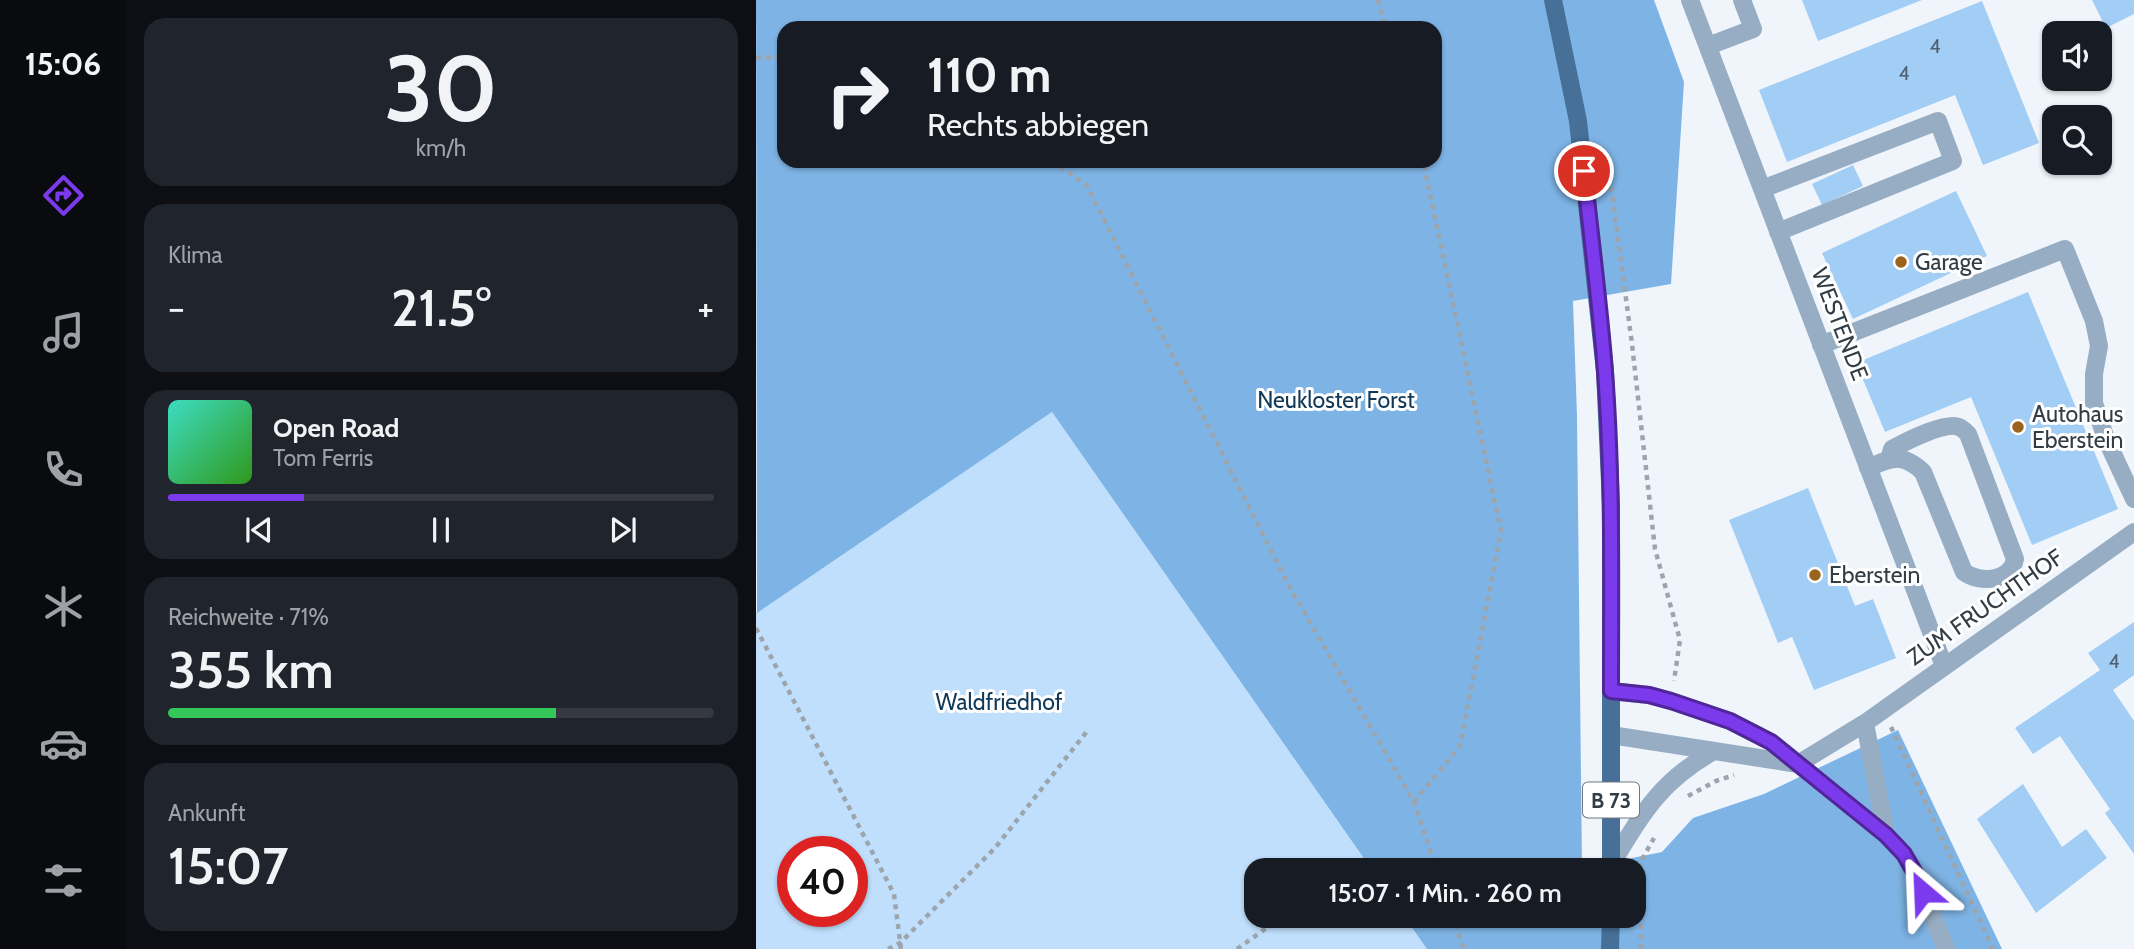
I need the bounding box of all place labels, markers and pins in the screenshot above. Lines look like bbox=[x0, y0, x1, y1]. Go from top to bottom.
pin bbox=[1554, 141, 1614, 201]
place label: Garage bbox=[1915, 248, 1983, 276]
marker: Garage bbox=[1893, 254, 1909, 270]
place label: Autohaus Eberstein bbox=[2032, 400, 2123, 454]
marker: Autohaus Eberstein bbox=[2010, 419, 2026, 435]
place label: Eberstein bbox=[1829, 561, 1920, 589]
marker: Eberstein bbox=[1807, 567, 1823, 583]

